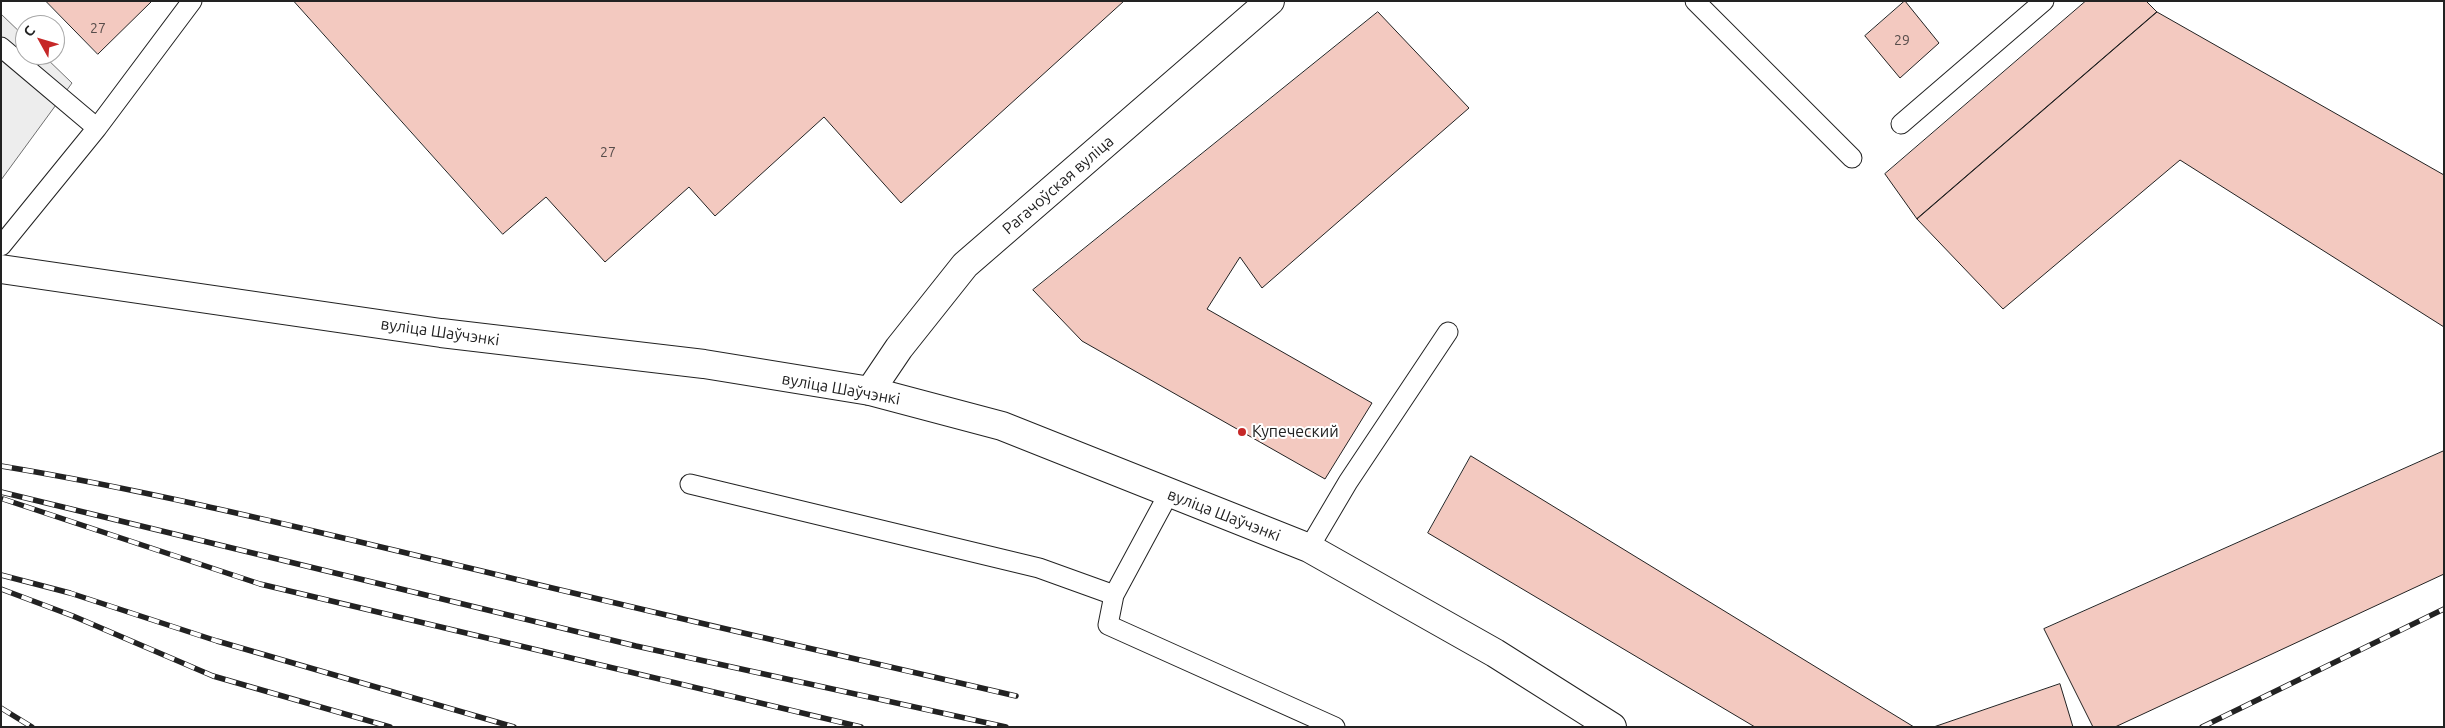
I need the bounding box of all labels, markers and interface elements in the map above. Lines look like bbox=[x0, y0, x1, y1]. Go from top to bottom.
north arrow bbox=[15, 15, 65, 65]
house number: 27 bbox=[90, 20, 106, 36]
text: С bbox=[20, 23, 38, 40]
house number: 29 bbox=[1894, 32, 1910, 48]
street label: Рагачоўская вуліца bbox=[999, 132, 1117, 238]
house number: 27 bbox=[600, 144, 616, 160]
street label: вуліца Шаўчэнкі bbox=[379, 314, 501, 350]
street label: вуліца Шаўчэнкі bbox=[780, 369, 902, 409]
place label: Купеческий bbox=[1252, 422, 1339, 442]
marker: Купеческий bbox=[1236, 426, 1248, 438]
street label: вуліца Шаўчэнкі bbox=[1165, 485, 1283, 545]

